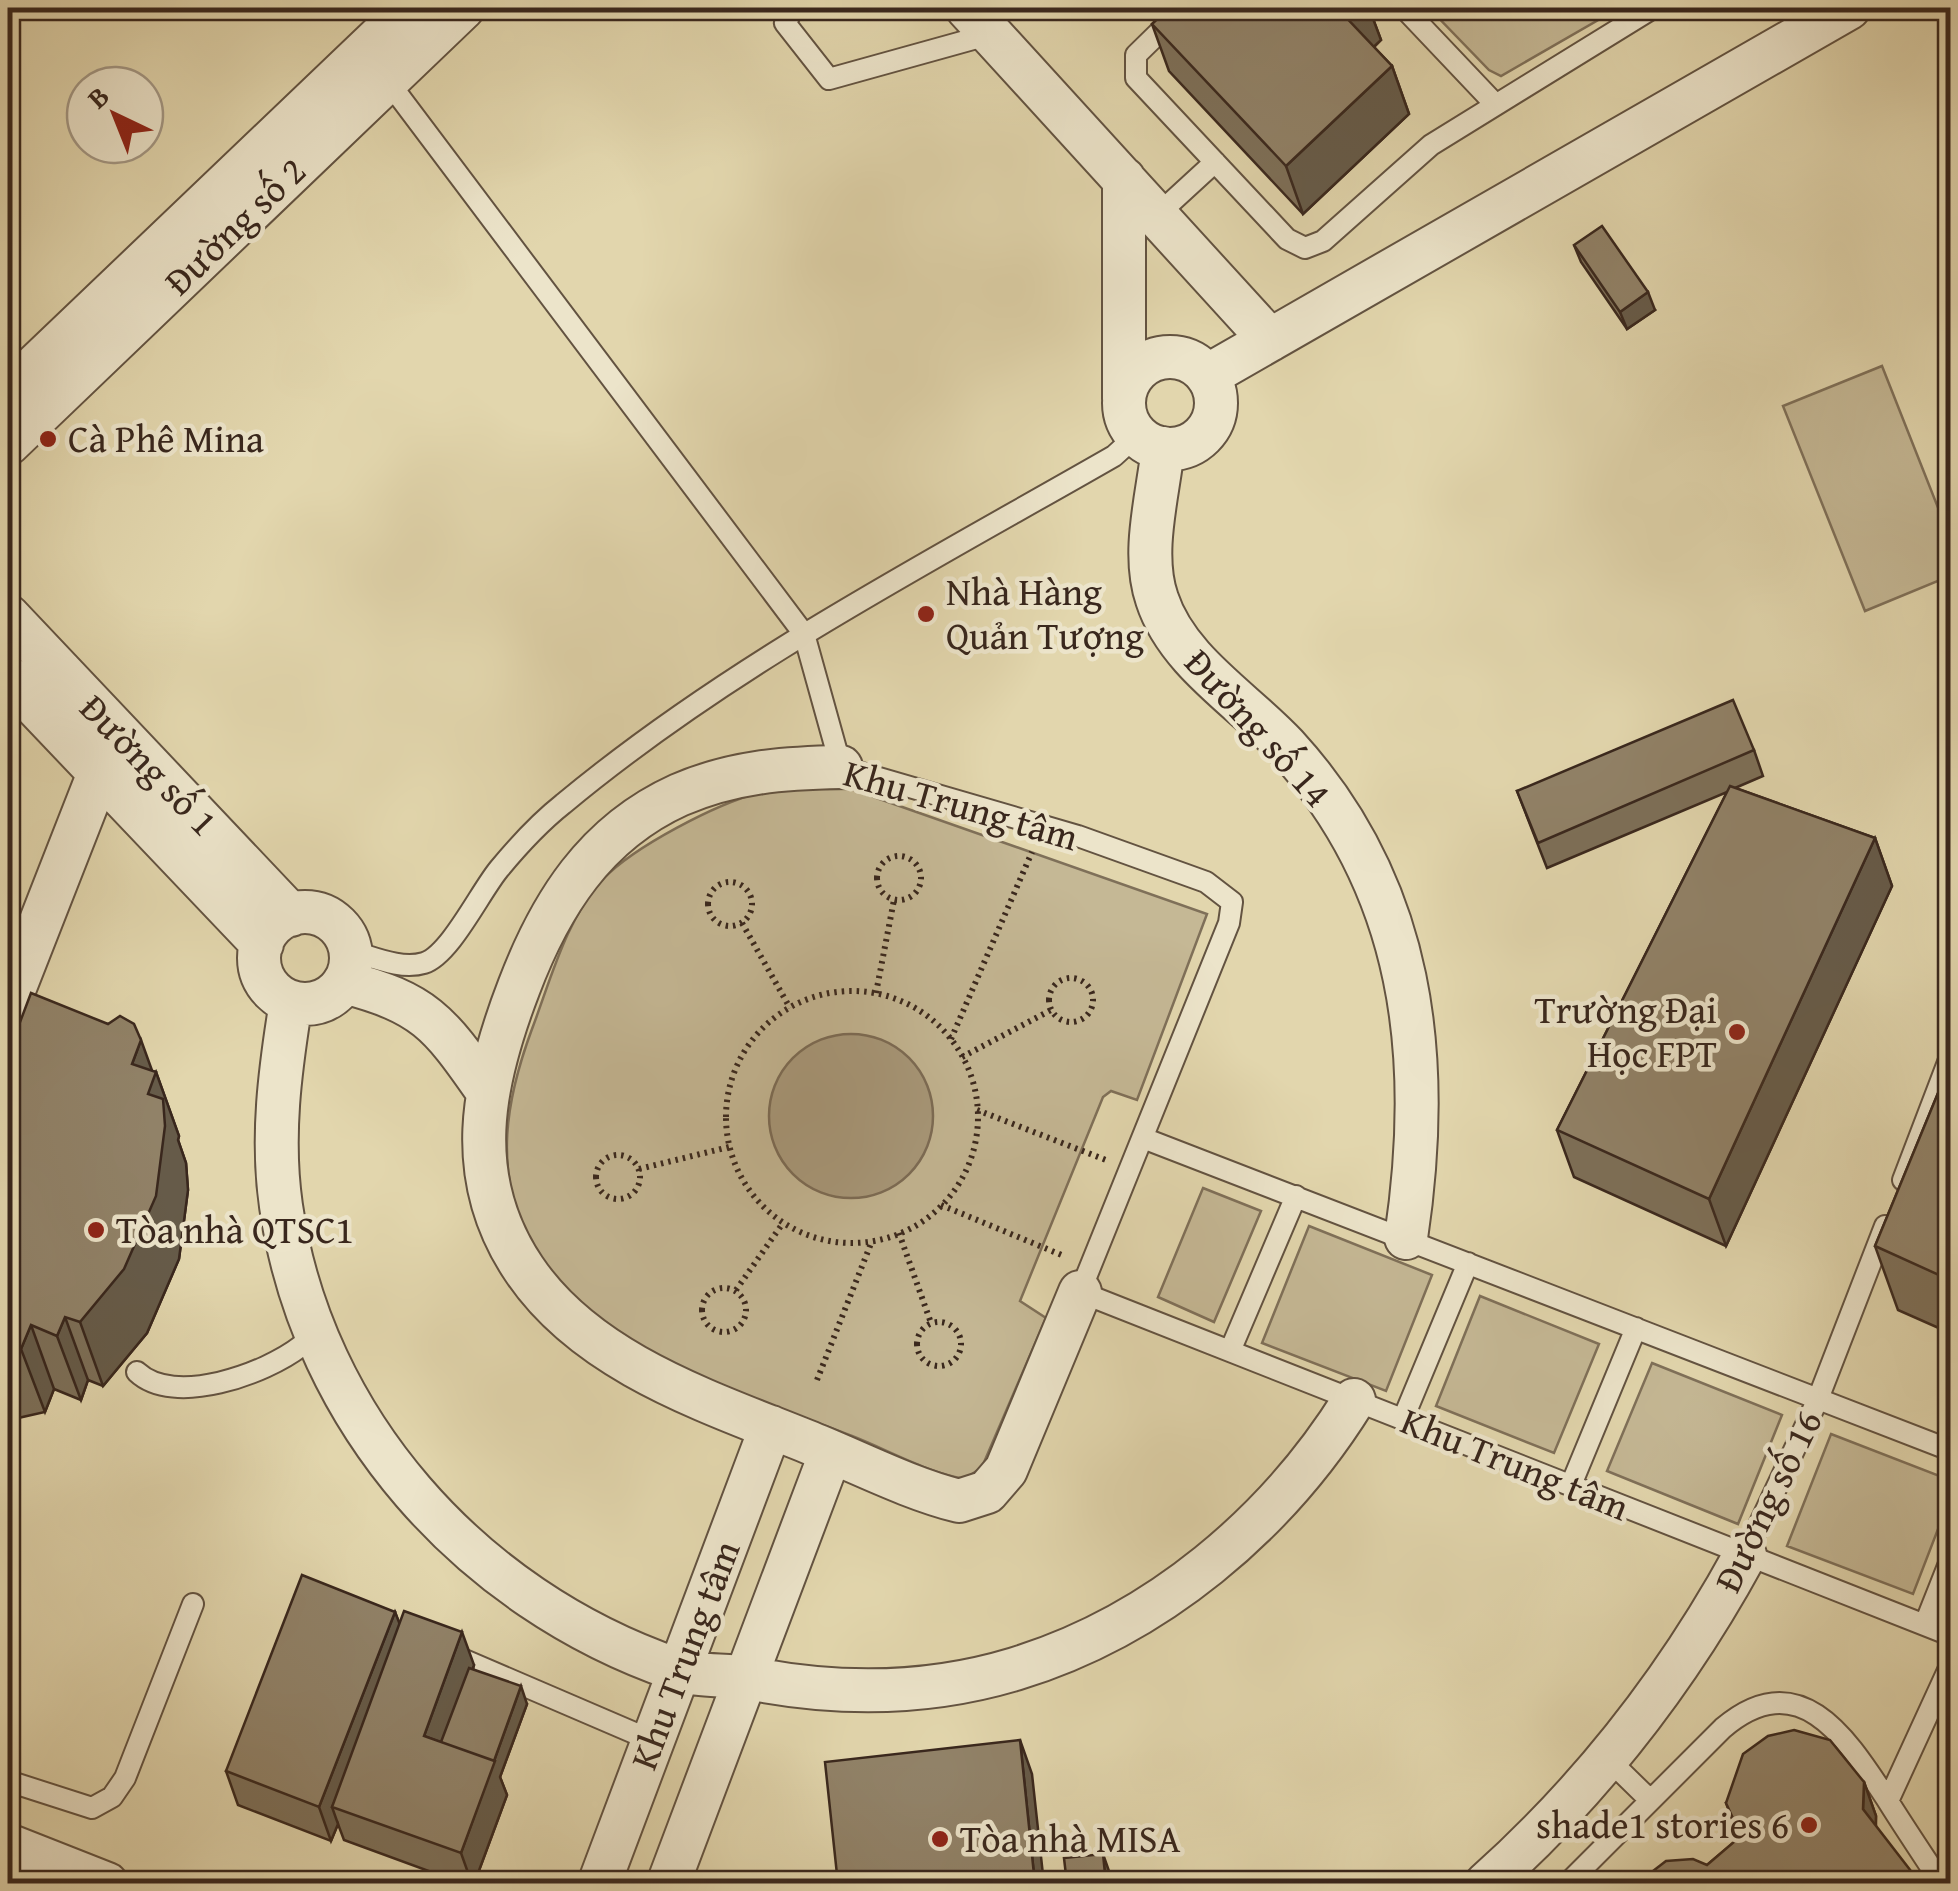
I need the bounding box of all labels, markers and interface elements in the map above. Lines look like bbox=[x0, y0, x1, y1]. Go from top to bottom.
north arrow bbox=[65, 65, 165, 165]
text: B bbox=[77, 75, 118, 117]
street label: Đường số 2 bbox=[151, 143, 318, 307]
place label: Cà Phê Mina bbox=[68, 410, 264, 466]
marker: Cà Phê Mina bbox=[37, 428, 59, 450]
place label: Nhà Hàng Quản Tượng bbox=[946, 563, 1144, 663]
marker: Nhà Hàng Quản Tượng bbox=[915, 603, 937, 625]
street label: Đường số 14 bbox=[1172, 636, 1345, 819]
street label: Đường số 1 bbox=[68, 681, 232, 848]
street label: Khu Trung tâm bbox=[838, 744, 1085, 864]
place label: Trường Đại Học FPT bbox=[1535, 981, 1717, 1081]
marker: Trường Đại Học FPT bbox=[1726, 1021, 1748, 1043]
place label: Tòa nhà QTSC1 bbox=[116, 1201, 354, 1257]
marker: Tòa nhà QTSC1 bbox=[85, 1219, 107, 1241]
street label: Khu Trung tâm bbox=[1393, 1392, 1638, 1534]
street label: Đường số 16 bbox=[1699, 1400, 1835, 1601]
street label: Khu Trung tâm bbox=[615, 1532, 753, 1777]
place label: shade1 stories 6 bbox=[1536, 1796, 1789, 1852]
place label: Tòa nhà MISA bbox=[960, 1810, 1180, 1866]
marker: shade1 stories 6 bbox=[1798, 1814, 1820, 1836]
marker: Tòa nhà MISA bbox=[929, 1828, 951, 1850]

